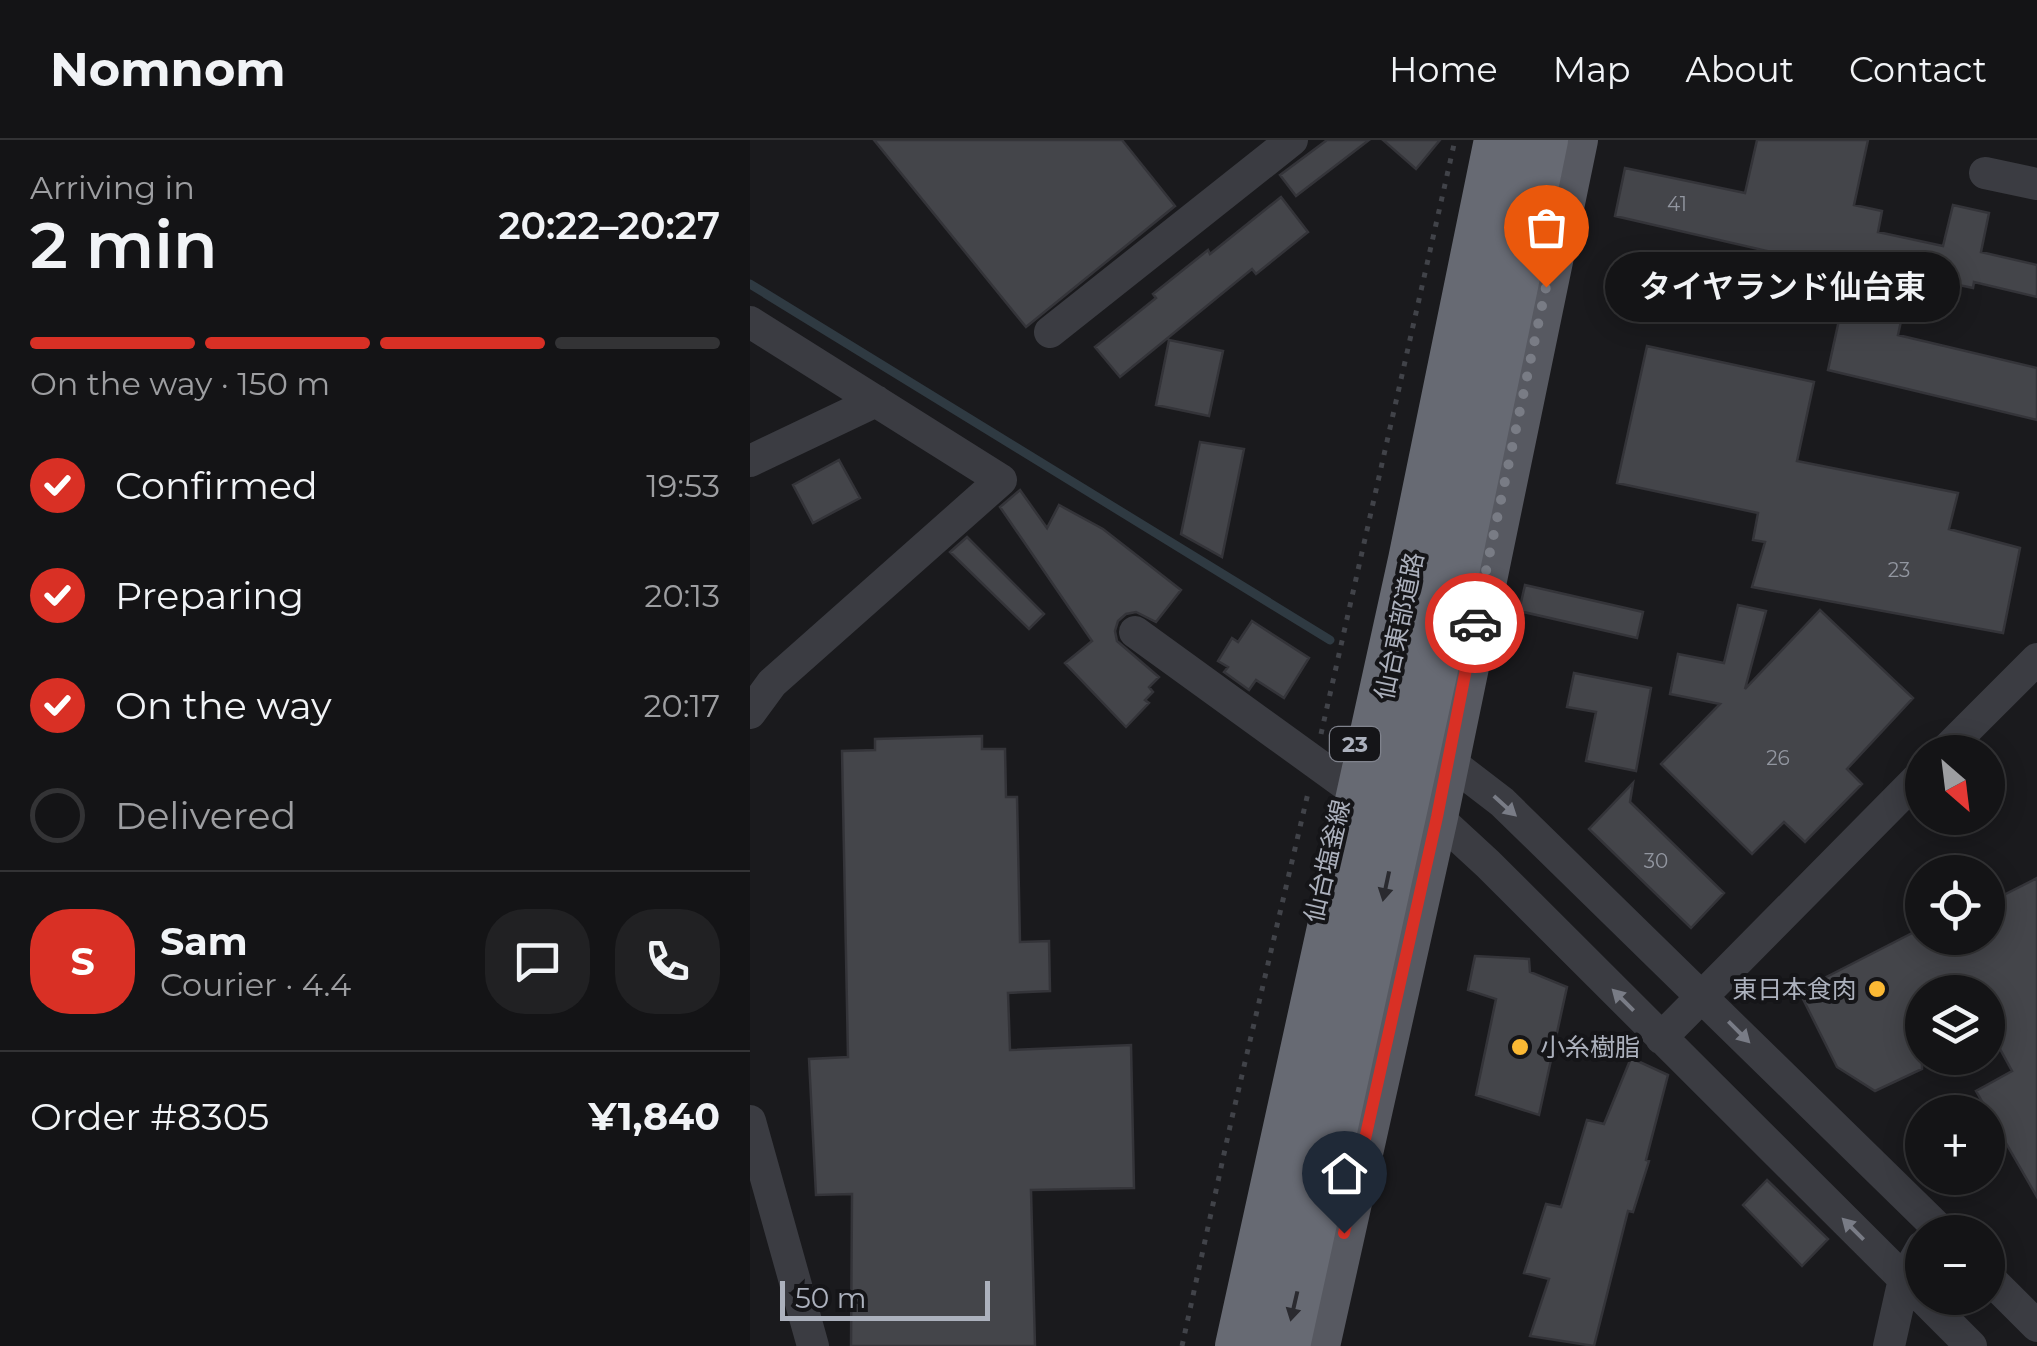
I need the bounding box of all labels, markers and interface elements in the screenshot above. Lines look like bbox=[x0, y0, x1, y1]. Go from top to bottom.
text: Nomnom bbox=[50, 40, 286, 98]
text: Home bbox=[1389, 48, 1498, 91]
text: Map bbox=[1553, 48, 1631, 91]
text: About bbox=[1686, 48, 1794, 91]
text: Contact bbox=[1849, 48, 1987, 91]
text: Arriving in bbox=[30, 168, 195, 207]
pin bbox=[1504, 185, 1589, 288]
house number: 41 bbox=[1667, 192, 1687, 216]
icon: bag bbox=[1519, 200, 1574, 255]
text: 20:22–20:27 bbox=[498, 202, 720, 249]
text: 2 min bbox=[30, 205, 218, 284]
callout: タイヤランド仙台東 bbox=[1606, 252, 1961, 322]
text: タイヤランド仙台東 bbox=[1639, 267, 1926, 306]
text: On the way · 150 m bbox=[30, 364, 330, 403]
icon: check bbox=[30, 458, 85, 513]
text: Confirmed bbox=[115, 462, 318, 509]
text: 19:53 bbox=[646, 466, 720, 505]
street label: 仙台東部道路 bbox=[1369, 550, 1429, 702]
house number: 23 bbox=[1888, 558, 1910, 582]
icon: check bbox=[30, 568, 85, 623]
text: Preparing bbox=[115, 572, 304, 619]
courier bbox=[1425, 573, 1525, 673]
text: 20:13 bbox=[644, 576, 720, 615]
icon: car bbox=[1448, 596, 1503, 651]
icon: check bbox=[30, 678, 85, 733]
text: On the way bbox=[115, 682, 332, 729]
text: 20:17 bbox=[644, 686, 720, 725]
road number: 23 bbox=[1330, 727, 1380, 761]
north arrow bbox=[1905, 735, 2005, 835]
map controls bbox=[1905, 735, 2005, 1315]
house number: 26 bbox=[1766, 746, 1790, 770]
text: Delivered bbox=[115, 792, 296, 839]
one-way arrow bbox=[1492, 794, 1517, 816]
street label: 仙台塩釜線 bbox=[1298, 797, 1356, 925]
house number: 30 bbox=[1644, 849, 1668, 873]
button: locate bbox=[1905, 855, 2005, 955]
one-way arrow bbox=[1377, 871, 1393, 902]
button: chat bbox=[485, 909, 590, 1014]
button: phone bbox=[615, 909, 720, 1014]
text: Sam bbox=[160, 918, 248, 965]
text: S bbox=[70, 938, 95, 985]
text: Courier · 4.4 bbox=[160, 965, 351, 1004]
place label: 東日本食肉 bbox=[1732, 974, 1857, 1004]
button: layers bbox=[1905, 975, 2005, 1075]
marker: 東日本食肉 bbox=[1866, 978, 1888, 1000]
one-way arrow bbox=[1611, 988, 1635, 1012]
one-way arrow bbox=[1726, 1019, 1750, 1043]
place label: 小糸樹脂 bbox=[1540, 1032, 1640, 1062]
marker: 小糸樹脂 bbox=[1509, 1036, 1531, 1058]
text: Order #8305 bbox=[30, 1093, 269, 1140]
text: ¥1,840 bbox=[589, 1093, 720, 1140]
button: + bbox=[1905, 1095, 2005, 1195]
pin bbox=[1302, 1131, 1387, 1234]
icon: home bbox=[1317, 1146, 1372, 1201]
button: − bbox=[1905, 1215, 2005, 1315]
one-way arrow bbox=[1842, 1217, 1866, 1241]
scale bar bbox=[780, 1276, 990, 1320]
text: 50 m bbox=[795, 1281, 866, 1315]
one-way arrow bbox=[1285, 1291, 1301, 1322]

